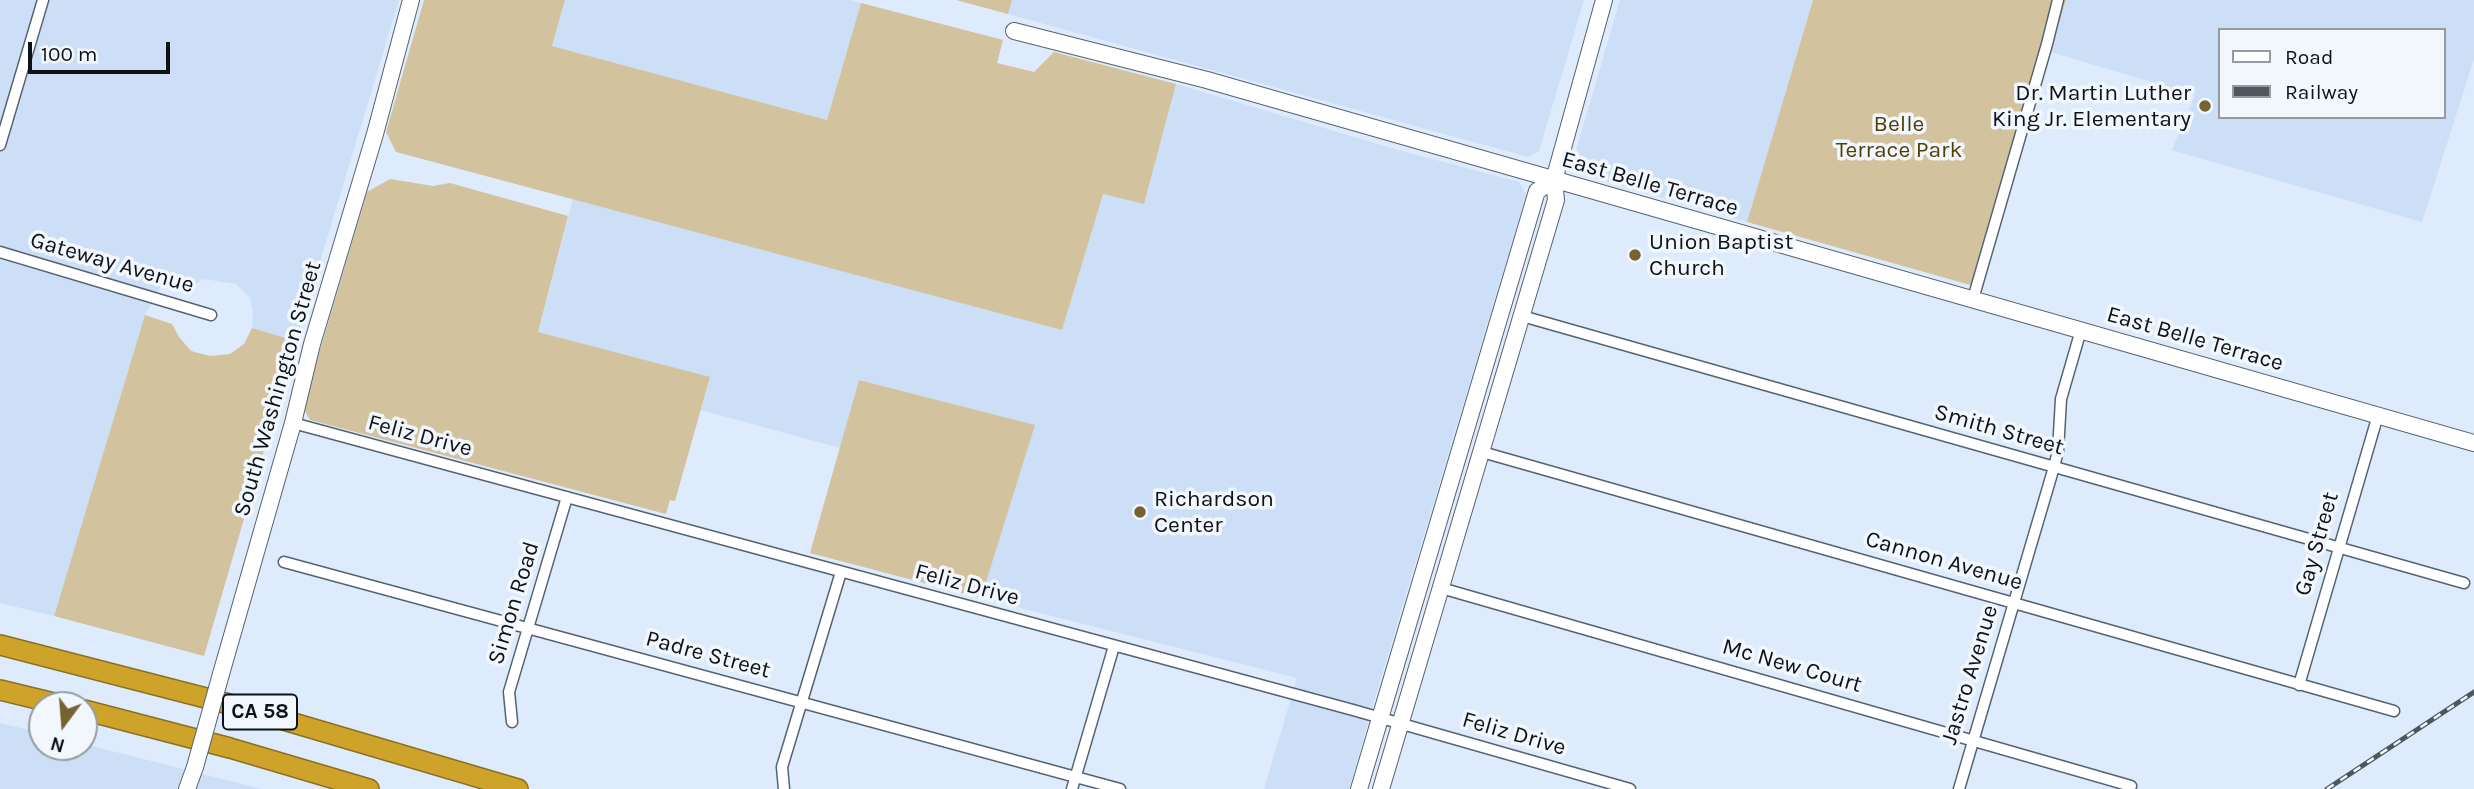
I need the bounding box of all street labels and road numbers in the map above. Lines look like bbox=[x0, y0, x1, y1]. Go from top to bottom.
street label: East Belle Terrace bbox=[1558, 146, 1742, 222]
street label: Gateway Avenue bbox=[27, 226, 197, 300]
street label: South Washington Street bbox=[228, 258, 328, 520]
street label: East Belle Terrace bbox=[2103, 301, 2287, 377]
street label: Smith Street bbox=[1931, 398, 2067, 462]
street label: Feliz Drive bbox=[365, 409, 475, 463]
street label: Gay Street bbox=[2289, 489, 2345, 599]
street label: Cannon Avenue bbox=[1862, 525, 2026, 597]
street label: Simon Road bbox=[482, 538, 546, 668]
street label: Feliz Drive bbox=[912, 558, 1022, 612]
street label: Jastro Avenue bbox=[1936, 602, 2004, 748]
street label: Padre Street bbox=[643, 625, 773, 685]
street label: Mc New Court bbox=[1719, 633, 1865, 699]
road number: CA 58 bbox=[223, 694, 297, 730]
street label: Feliz Drive bbox=[1459, 706, 1569, 762]

